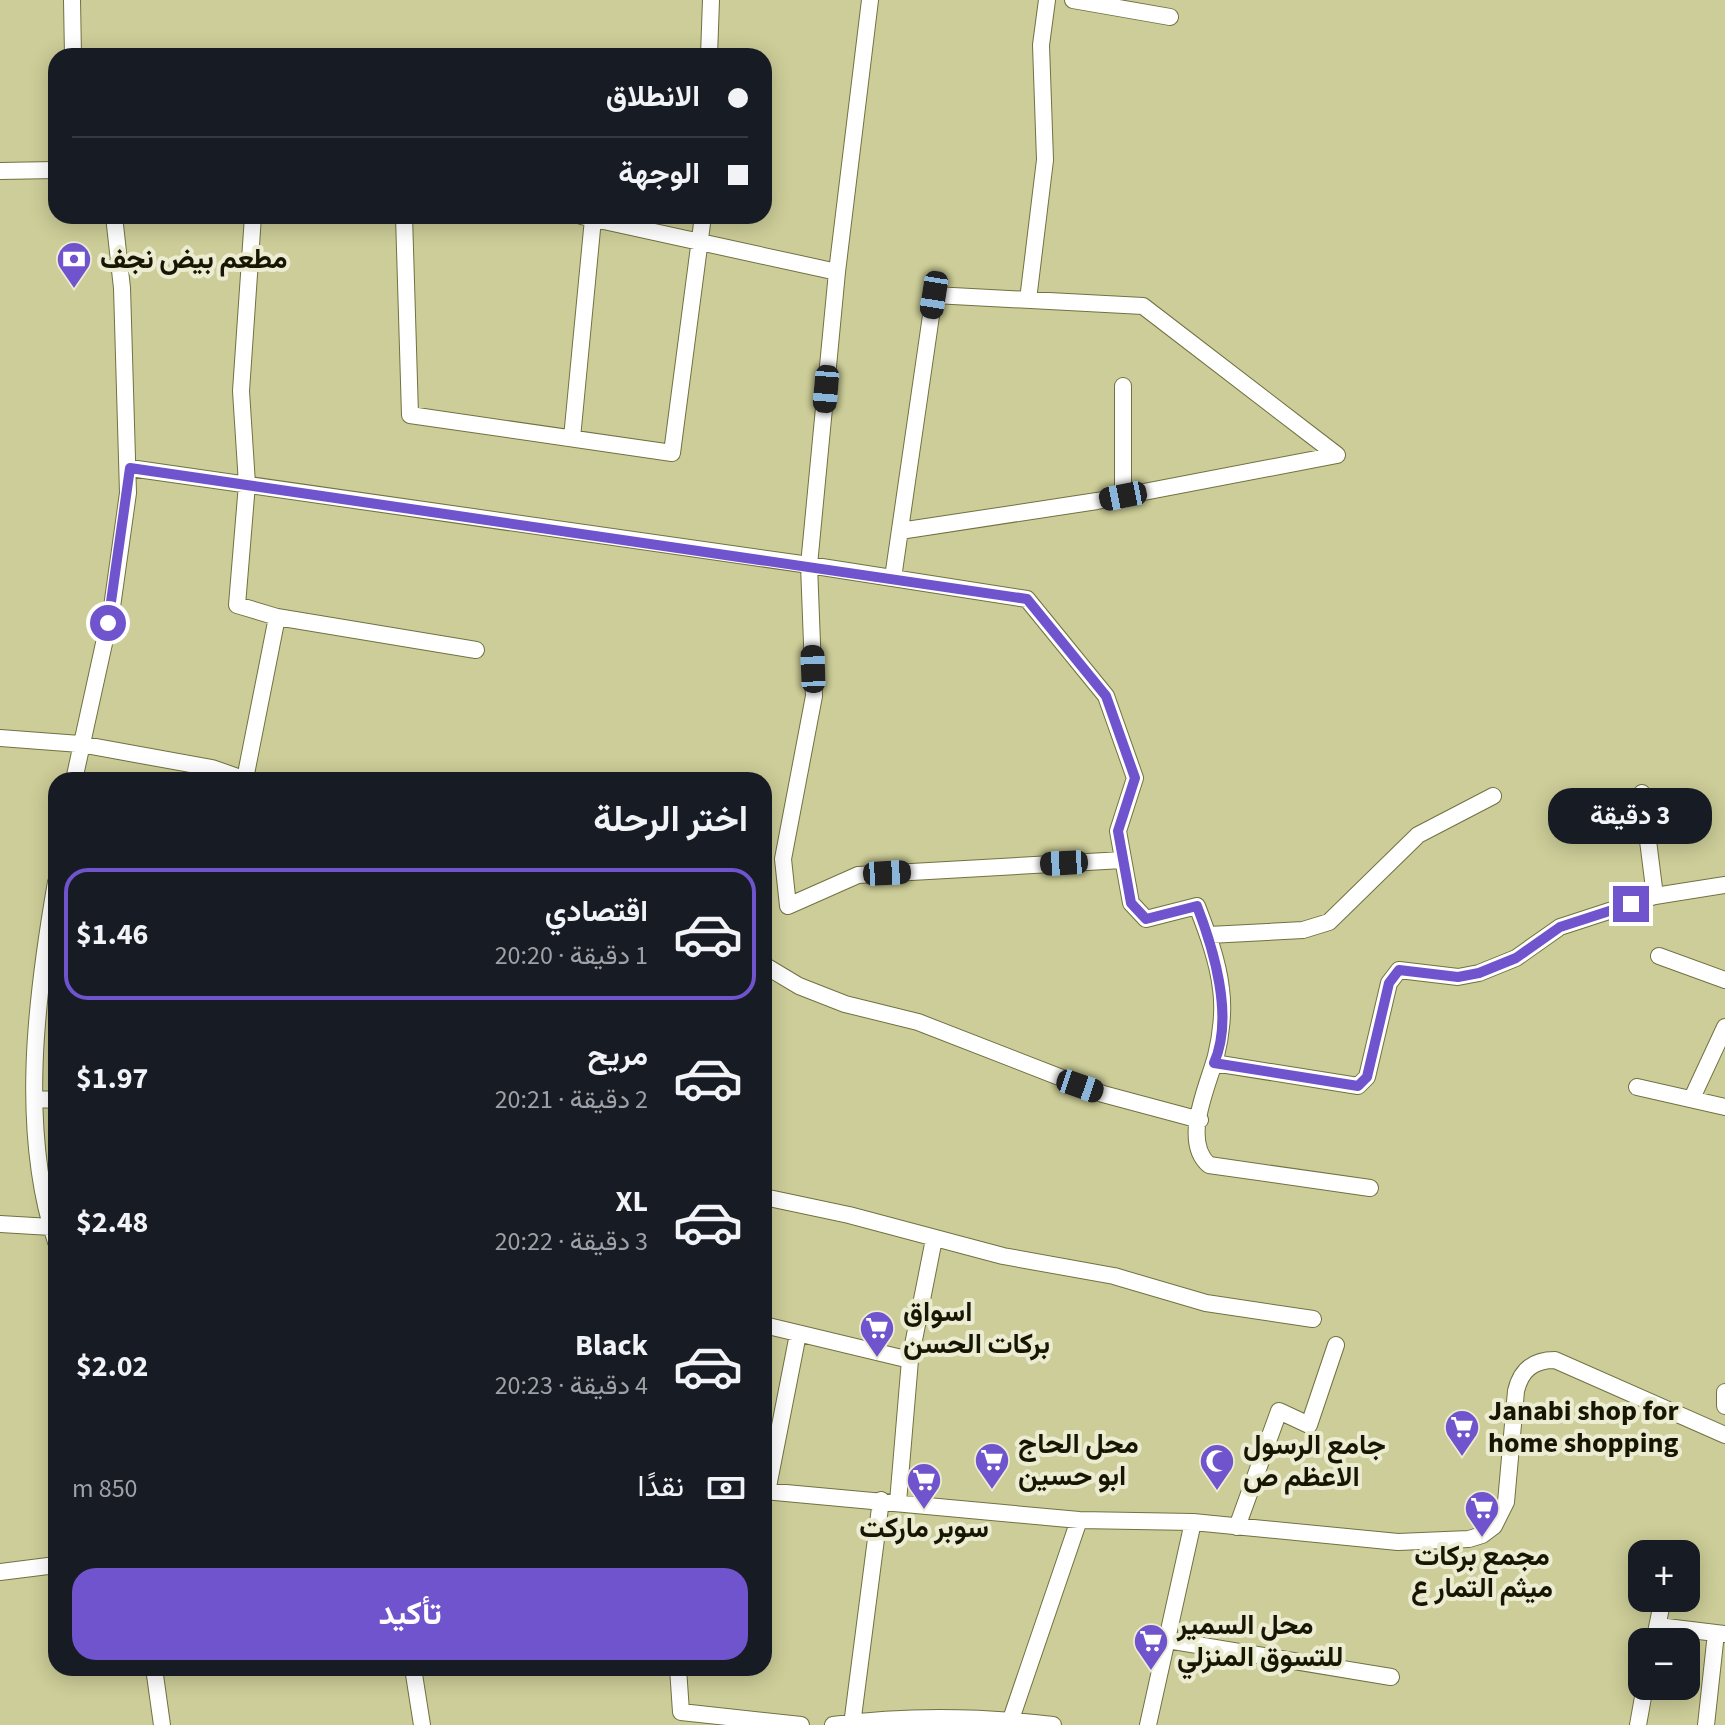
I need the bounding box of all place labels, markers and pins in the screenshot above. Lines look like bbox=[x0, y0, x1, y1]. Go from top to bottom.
place label: مطعم بيض نجف bbox=[100, 239, 288, 279]
bank icon: مطعم بيض نجف bbox=[55, 240, 93, 290]
place label: اسواق بركات الحسن bbox=[903, 1292, 1050, 1364]
supermarket icon: اسواق بركات الحسن bbox=[858, 1309, 896, 1359]
place label: Janabi shop for home shopping bbox=[1488, 1391, 1680, 1463]
supermarket icon: Janabi shop for home shopping bbox=[1443, 1408, 1481, 1458]
place label: محل الحاج ابو حسين bbox=[1018, 1424, 1139, 1496]
place label: جامع الرسول الاعظم ص bbox=[1243, 1425, 1386, 1497]
supermarket icon: محل الحاج ابو حسين bbox=[973, 1441, 1011, 1491]
mosque icon: جامع الرسول الاعظم ص bbox=[1198, 1442, 1236, 1492]
supermarket icon: سوبر ماركت bbox=[905, 1461, 943, 1511]
supermarket icon: مجمع بركات ميثم التمار ع bbox=[1463, 1489, 1501, 1539]
place label: سوبر ماركت bbox=[859, 1508, 989, 1548]
place label: مجمع بركات ميثم التمار ع bbox=[1411, 1536, 1553, 1608]
place label: محل السمير للتسوق المنزلي bbox=[1176, 1605, 1343, 1680]
supermarket icon: محل السمير للتسوق المنزلي bbox=[1132, 1622, 1170, 1672]

